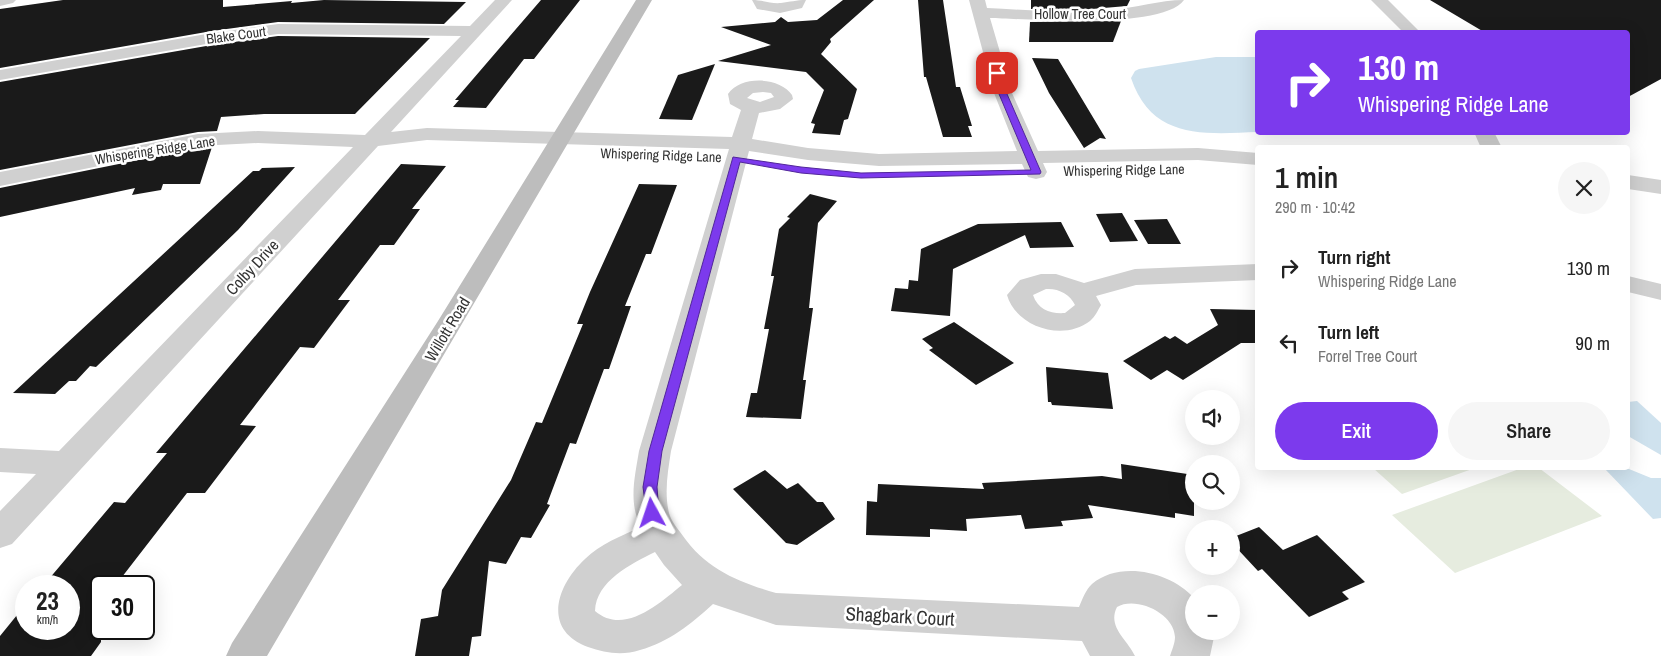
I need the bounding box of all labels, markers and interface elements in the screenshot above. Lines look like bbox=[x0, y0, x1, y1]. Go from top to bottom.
street label: Hollow Tree Court bbox=[1034, 5, 1126, 23]
street label: Blake Court bbox=[205, 22, 267, 48]
text: 130 m bbox=[1358, 44, 1439, 91]
icon: right bbox=[1275, 50, 1340, 115]
pin bbox=[976, 52, 1018, 94]
icon: arrive bbox=[983, 59, 1011, 87]
text: Whispering Ridge Lane bbox=[1358, 89, 1549, 119]
street label: Whispering Ridge Lane bbox=[94, 132, 216, 168]
street label: Whispering Ridge Lane bbox=[600, 144, 722, 166]
text: 1 min bbox=[1275, 157, 1338, 197]
street label: Whispering Ridge Lane bbox=[1063, 160, 1185, 180]
button: close bbox=[1558, 162, 1610, 214]
text: 290 m · 10:42 bbox=[1275, 196, 1355, 218]
street label: Colby Drive bbox=[221, 234, 283, 300]
text: Turn right bbox=[1318, 244, 1390, 270]
icon: right bbox=[1275, 254, 1303, 282]
text: 130 m bbox=[1567, 255, 1610, 281]
text: Whispering Ridge Lane bbox=[1318, 270, 1457, 292]
street label: Willott Road bbox=[419, 293, 475, 365]
text: Turn left bbox=[1318, 319, 1379, 345]
icon: left bbox=[1275, 329, 1303, 357]
text: 90 m bbox=[1575, 330, 1610, 356]
text: Forrel Tree Court bbox=[1318, 345, 1417, 367]
map controls bbox=[1185, 390, 1240, 640]
button: sound bbox=[1185, 390, 1240, 445]
button: Exit bbox=[1275, 402, 1438, 460]
button: Share bbox=[1448, 402, 1610, 460]
button: search bbox=[1185, 455, 1240, 510]
position arrow bbox=[625, 486, 677, 538]
button: + bbox=[1185, 520, 1240, 575]
speed limit sign: 30 bbox=[90, 575, 155, 640]
text: 23 bbox=[36, 584, 59, 618]
button: − bbox=[1185, 585, 1240, 640]
street label: Shagbark Court bbox=[845, 600, 956, 632]
text: km/h bbox=[37, 612, 58, 628]

